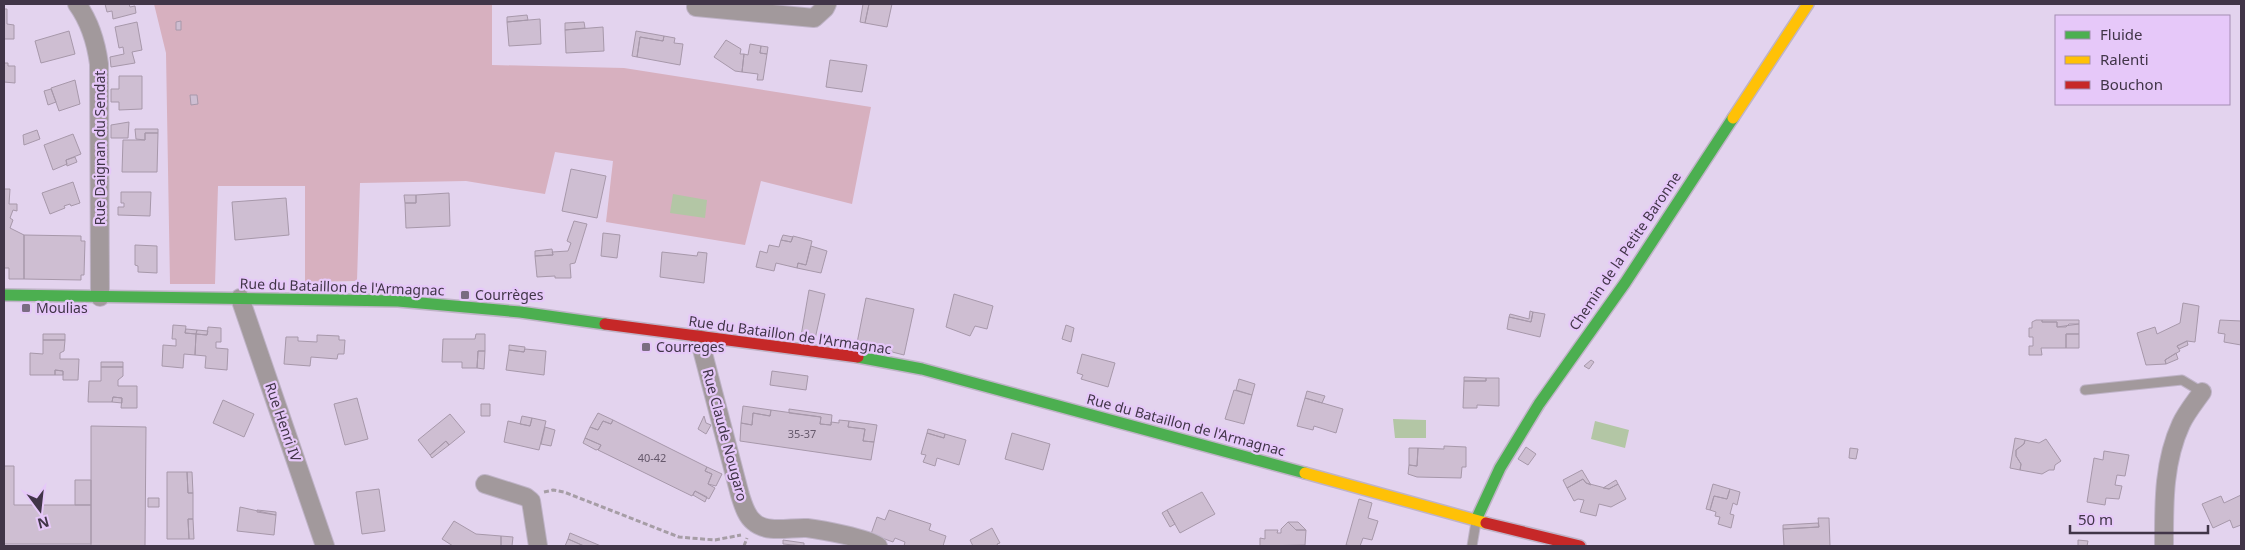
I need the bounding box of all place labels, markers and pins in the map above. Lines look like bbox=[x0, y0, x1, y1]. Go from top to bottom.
place label: Courrèges bbox=[475, 285, 544, 304]
marker: Courrèges bbox=[459, 289, 471, 301]
place label: Moulias bbox=[36, 298, 88, 317]
marker: Moulias bbox=[20, 302, 32, 314]
place label: Courreges bbox=[656, 337, 725, 356]
marker: Courreges bbox=[640, 341, 652, 353]

